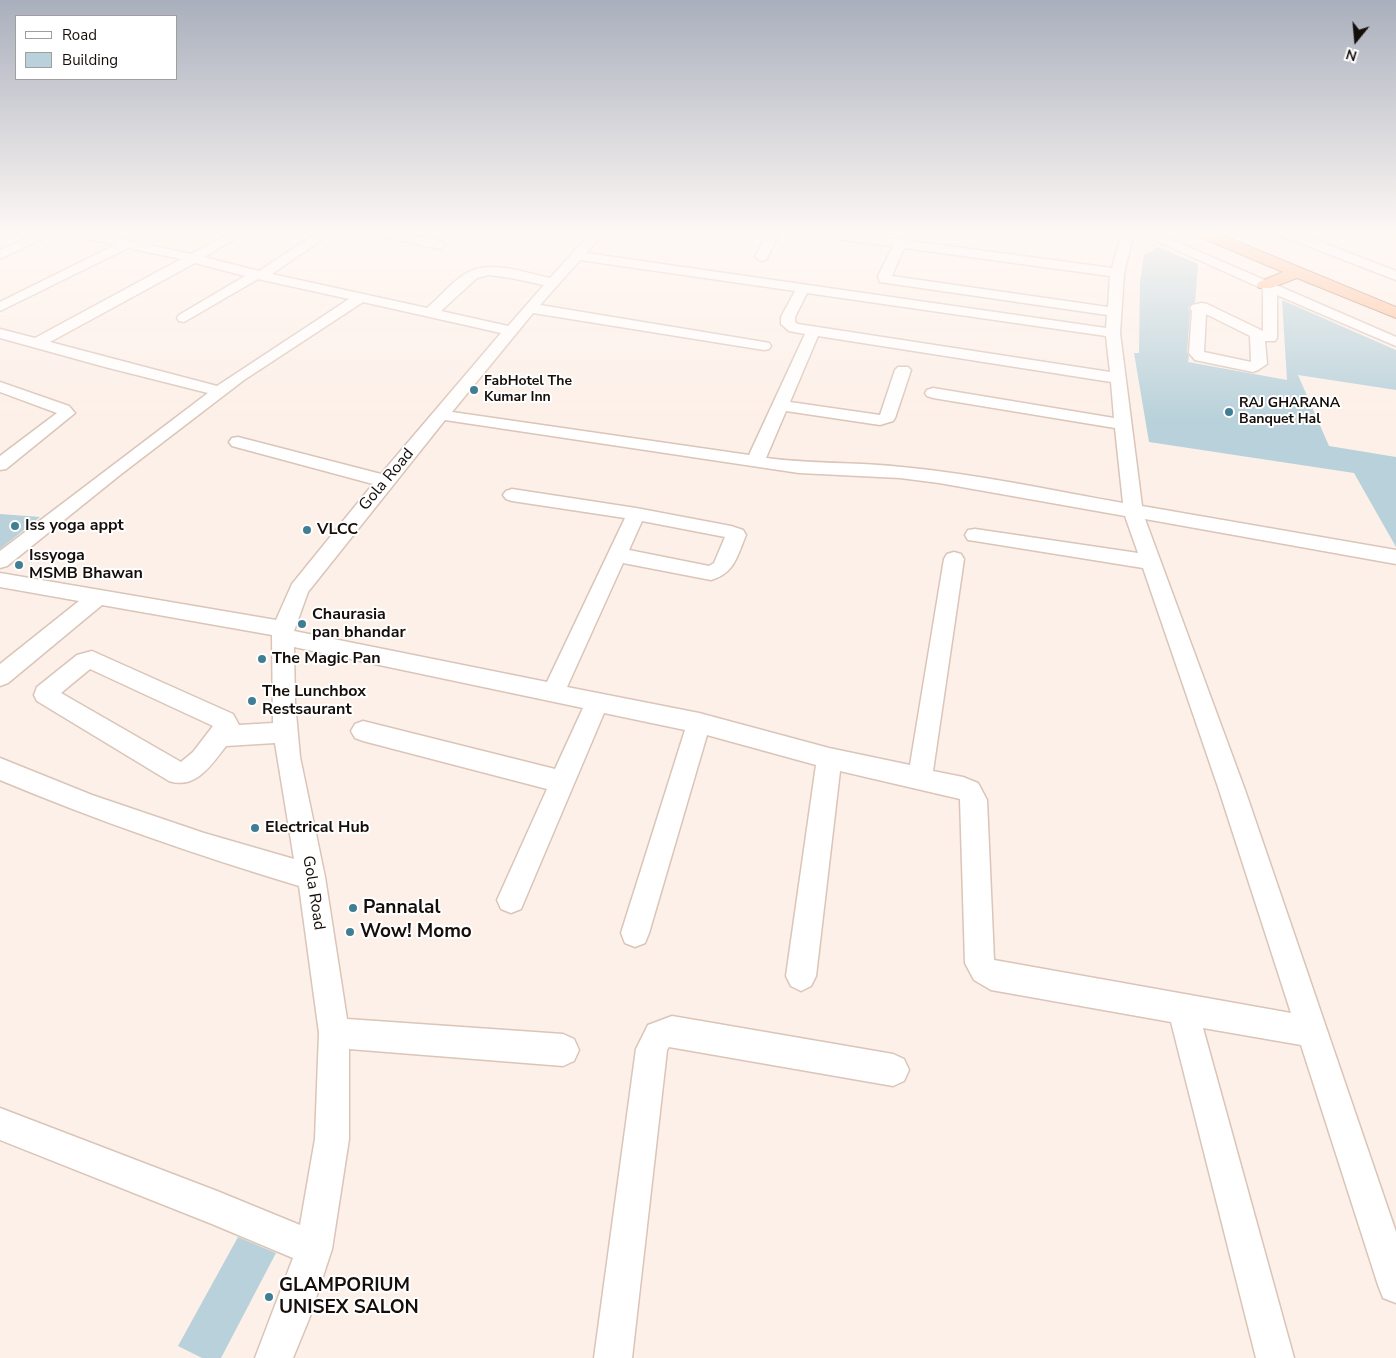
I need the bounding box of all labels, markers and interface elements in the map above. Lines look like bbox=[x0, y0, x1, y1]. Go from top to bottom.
legend bbox=[15, 15, 178, 80]
north arrow bbox=[1331, 15, 1381, 65]
text: Road bbox=[62, 25, 97, 45]
text: N bbox=[1344, 44, 1359, 65]
text: Building bbox=[62, 50, 118, 70]
place label: FabHotel The Kumar Inn bbox=[484, 374, 572, 407]
marker: FabHotel The Kumar Inn bbox=[468, 384, 480, 396]
place label: RAJ GHARANA Banquet Hal bbox=[1239, 396, 1340, 428]
marker: RAJ GHARANA Banquet Hal bbox=[1223, 406, 1235, 418]
street label: Gola Road bbox=[356, 445, 418, 515]
place label: Iss yoga appt bbox=[25, 516, 124, 536]
marker: Iss yoga appt bbox=[9, 520, 21, 532]
place label: VLCC bbox=[317, 520, 358, 540]
marker: VLCC bbox=[301, 524, 313, 536]
place label: Issyoga MSMB Bhawan bbox=[29, 546, 143, 584]
marker: Issyoga MSMB Bhawan bbox=[13, 559, 25, 571]
place label: Chaurasia pan bhandar bbox=[312, 605, 406, 643]
marker: Chaurasia pan bhandar bbox=[296, 618, 308, 630]
place label: The Magic Pan bbox=[272, 649, 381, 669]
marker: The Magic Pan bbox=[256, 653, 268, 665]
place label: The Lunchbox Restsaurant bbox=[262, 682, 366, 720]
marker: The Lunchbox Restsaurant bbox=[246, 695, 258, 707]
place label: Electrical Hub bbox=[265, 818, 369, 838]
marker: Electrical Hub bbox=[249, 822, 261, 834]
street label: Gola Road bbox=[298, 854, 328, 932]
place label: Pannalal bbox=[363, 897, 440, 919]
marker: Pannalal bbox=[347, 902, 359, 914]
place label: Wow! Momo bbox=[360, 921, 472, 943]
marker: Wow! Momo bbox=[344, 926, 356, 938]
place label: GLAMPORIUM UNISEX SALON bbox=[279, 1275, 419, 1319]
marker: GLAMPORIUM UNISEX SALON bbox=[263, 1291, 275, 1303]

